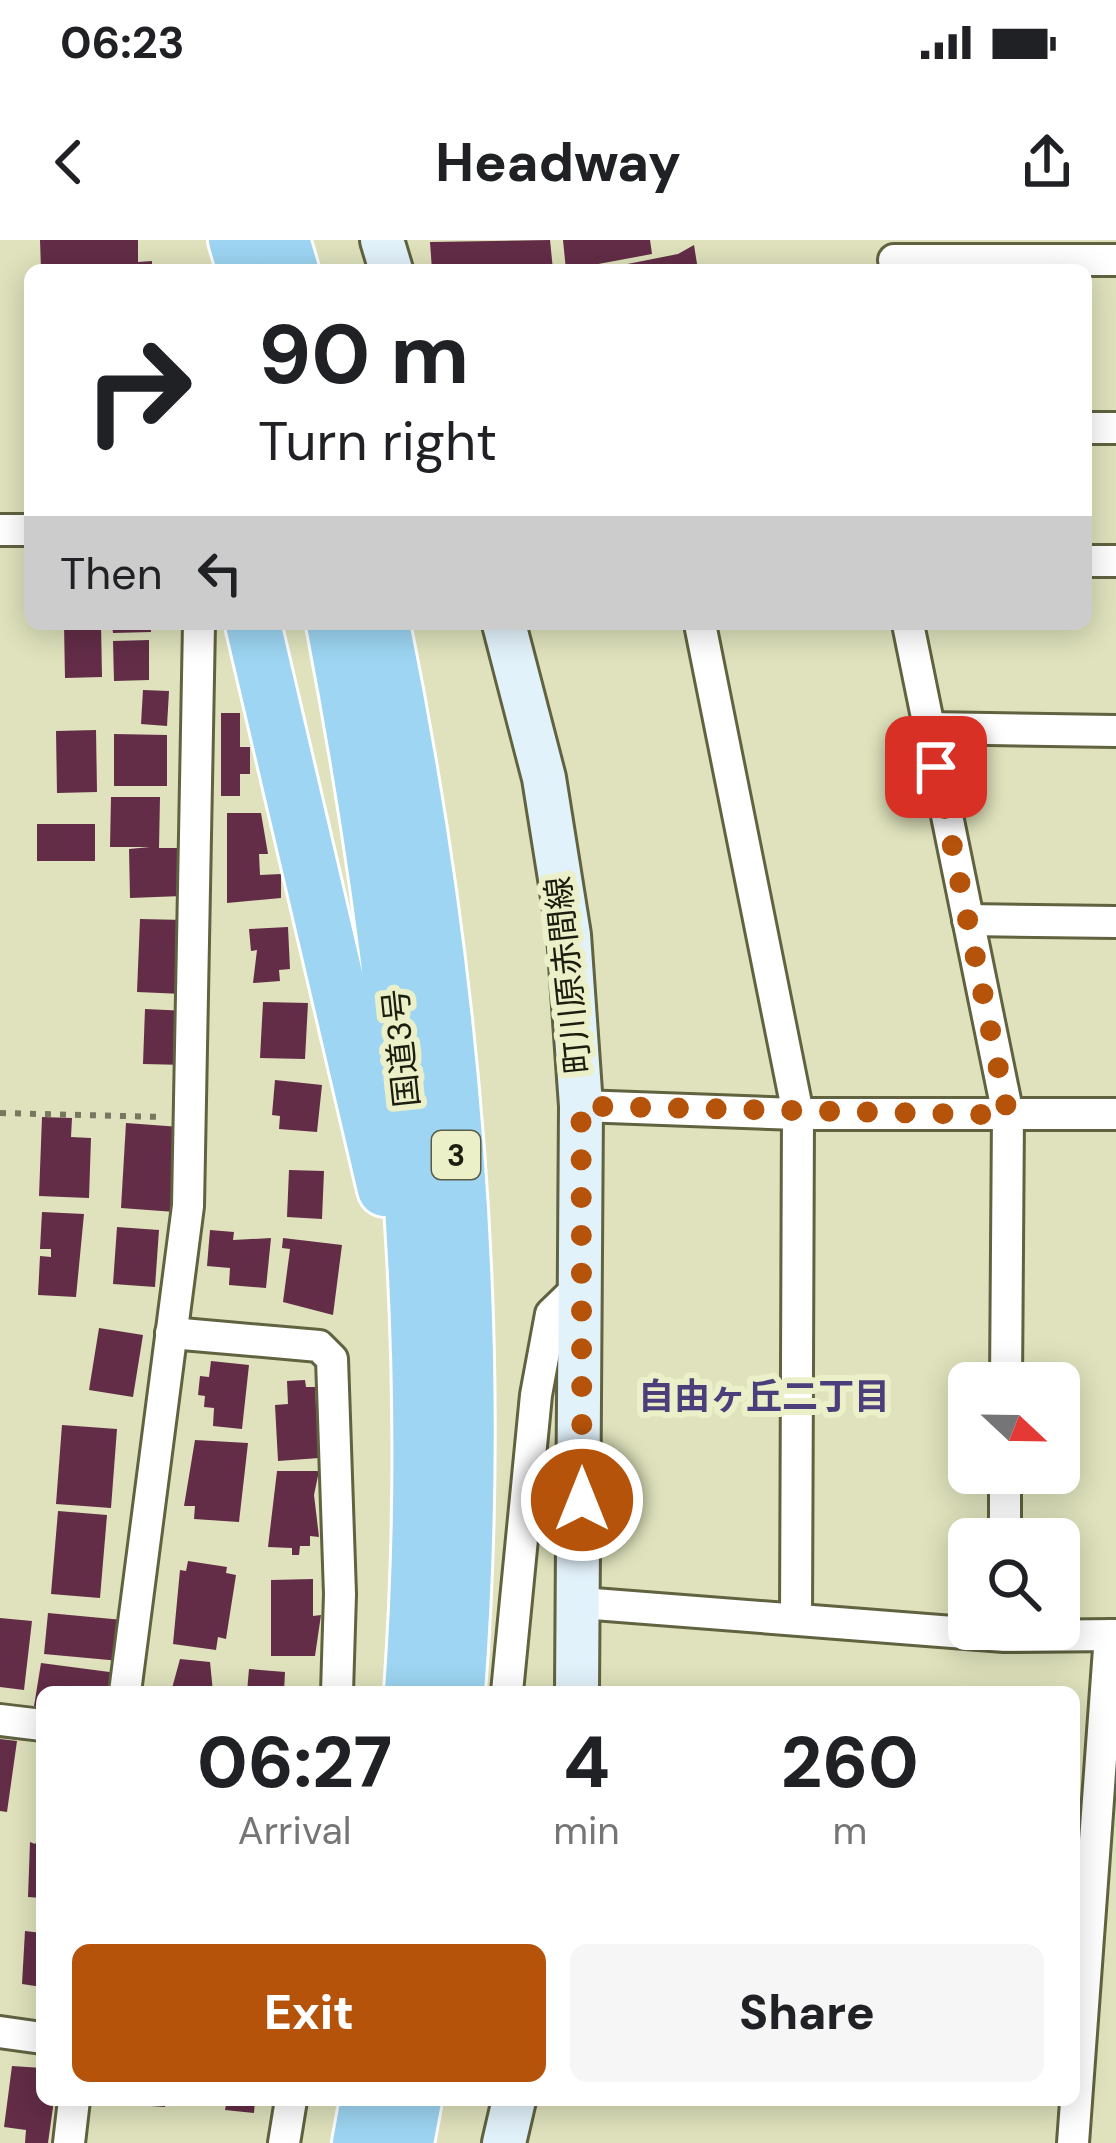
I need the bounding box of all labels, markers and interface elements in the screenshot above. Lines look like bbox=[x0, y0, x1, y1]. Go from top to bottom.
text: 06:23 bbox=[60, 13, 185, 72]
text: Headway bbox=[435, 127, 681, 198]
icon: back bbox=[36, 129, 102, 195]
icon: share bbox=[1014, 129, 1080, 195]
text: 90 m bbox=[258, 300, 469, 409]
icon: right bbox=[60, 312, 216, 468]
text: Turn right bbox=[258, 406, 497, 477]
icon: left bbox=[187, 540, 253, 606]
text: Then bbox=[60, 544, 163, 603]
pin bbox=[885, 716, 987, 818]
icon: arrive bbox=[903, 734, 969, 800]
street label: 町川原赤間線 bbox=[536, 874, 600, 1076]
street label: 国道3号 bbox=[373, 987, 429, 1109]
road number: 3 bbox=[432, 1131, 480, 1179]
north arrow bbox=[948, 1362, 1080, 1494]
map controls bbox=[948, 1362, 1080, 1650]
district label: 自由ヶ丘二丁目 bbox=[638, 1373, 890, 1420]
position arrow bbox=[519, 1437, 645, 1563]
button: search bbox=[948, 1518, 1080, 1650]
text: 06:27 bbox=[197, 1716, 392, 1809]
text: 4 bbox=[563, 1716, 610, 1809]
text: 260 bbox=[781, 1716, 919, 1809]
text: Arrival bbox=[238, 1805, 351, 1856]
text: min bbox=[553, 1805, 620, 1856]
text: m bbox=[832, 1805, 867, 1856]
button: Exit bbox=[72, 1944, 546, 2082]
button: Share bbox=[570, 1944, 1044, 2082]

